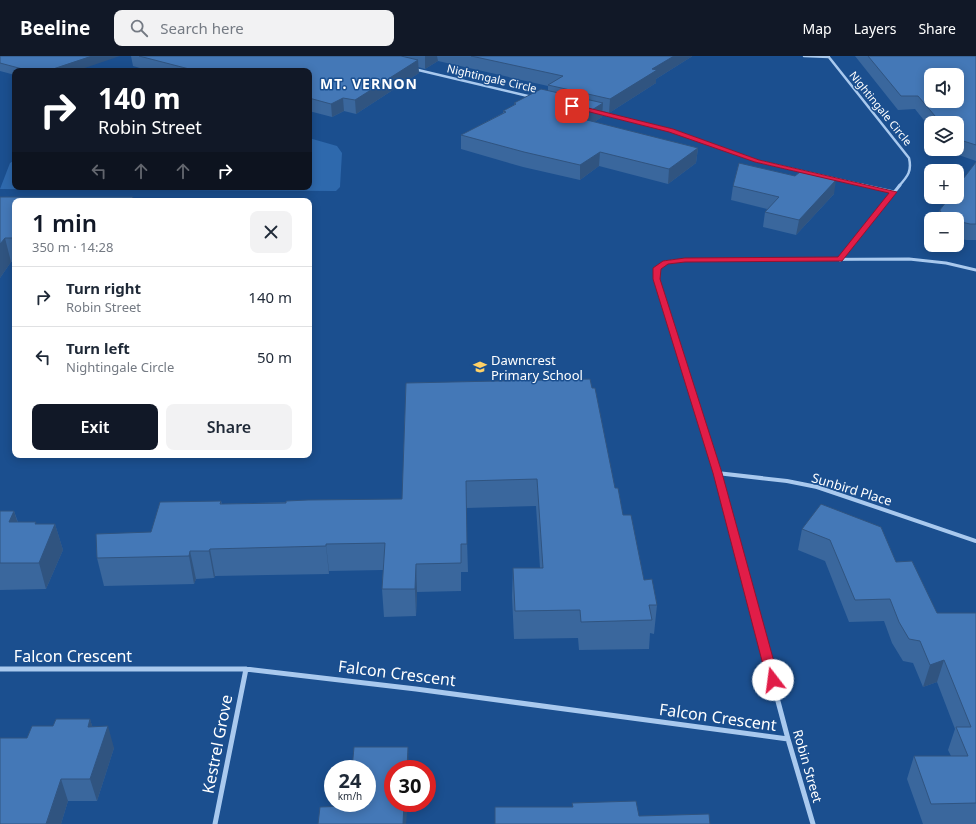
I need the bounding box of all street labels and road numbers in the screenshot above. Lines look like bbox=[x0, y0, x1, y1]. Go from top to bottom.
street label: Nightingale Circle bbox=[446, 60, 538, 96]
street label: Nightingale Circle bbox=[846, 68, 916, 148]
street label: Sunbird Place bbox=[810, 468, 894, 510]
street label: Falcon Crescent bbox=[14, 645, 132, 667]
street label: Falcon Crescent bbox=[337, 655, 457, 691]
street label: Kestrel Grove bbox=[197, 693, 237, 795]
street label: Falcon Crescent bbox=[658, 698, 778, 736]
street label: Robin Street bbox=[789, 727, 827, 805]

